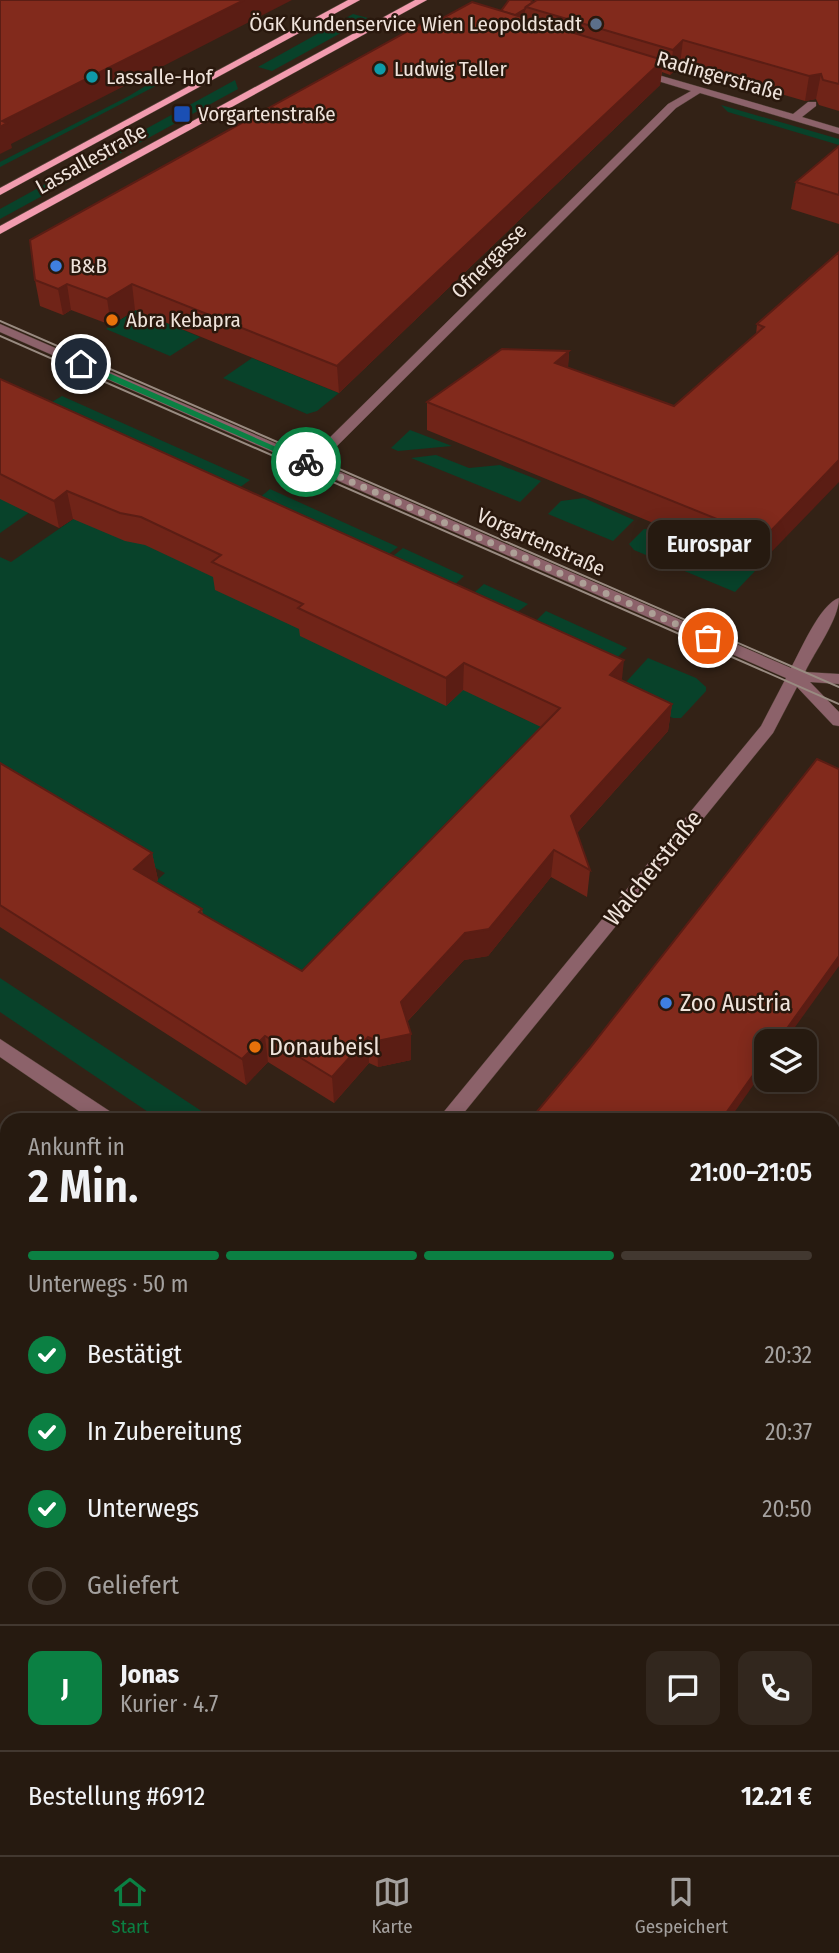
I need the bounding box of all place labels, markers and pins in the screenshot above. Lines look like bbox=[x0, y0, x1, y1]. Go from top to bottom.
place label: ÖGK Kundenservice Wien Leopoldstadt bbox=[249, 11, 582, 37]
marker: ÖGK Kundenservice Wien Leopoldstadt bbox=[588, 16, 604, 32]
place label: Ludwig Teller bbox=[394, 56, 507, 82]
marker: Ludwig Teller bbox=[372, 61, 388, 77]
place label: Lassalle-Hof bbox=[106, 64, 214, 90]
marker: Lassalle-Hof bbox=[84, 69, 100, 85]
place label: Vorgartenstraße bbox=[198, 101, 336, 127]
marker: Vorgartenstraße bbox=[172, 104, 192, 124]
place label: B&B bbox=[70, 253, 107, 279]
marker: B&B bbox=[48, 258, 64, 274]
place label: Abra Kebapra bbox=[126, 307, 241, 333]
marker: Abra Kebapra bbox=[104, 312, 120, 328]
pin bbox=[51, 334, 111, 394]
callout: Eurospar bbox=[647, 519, 769, 568]
pin bbox=[678, 608, 738, 668]
place label: Zoo Austria bbox=[680, 989, 791, 1017]
marker: Zoo Austria bbox=[658, 995, 674, 1011]
place label: Donaubeisl bbox=[269, 1033, 380, 1061]
marker: Donaubeisl bbox=[247, 1039, 263, 1055]

